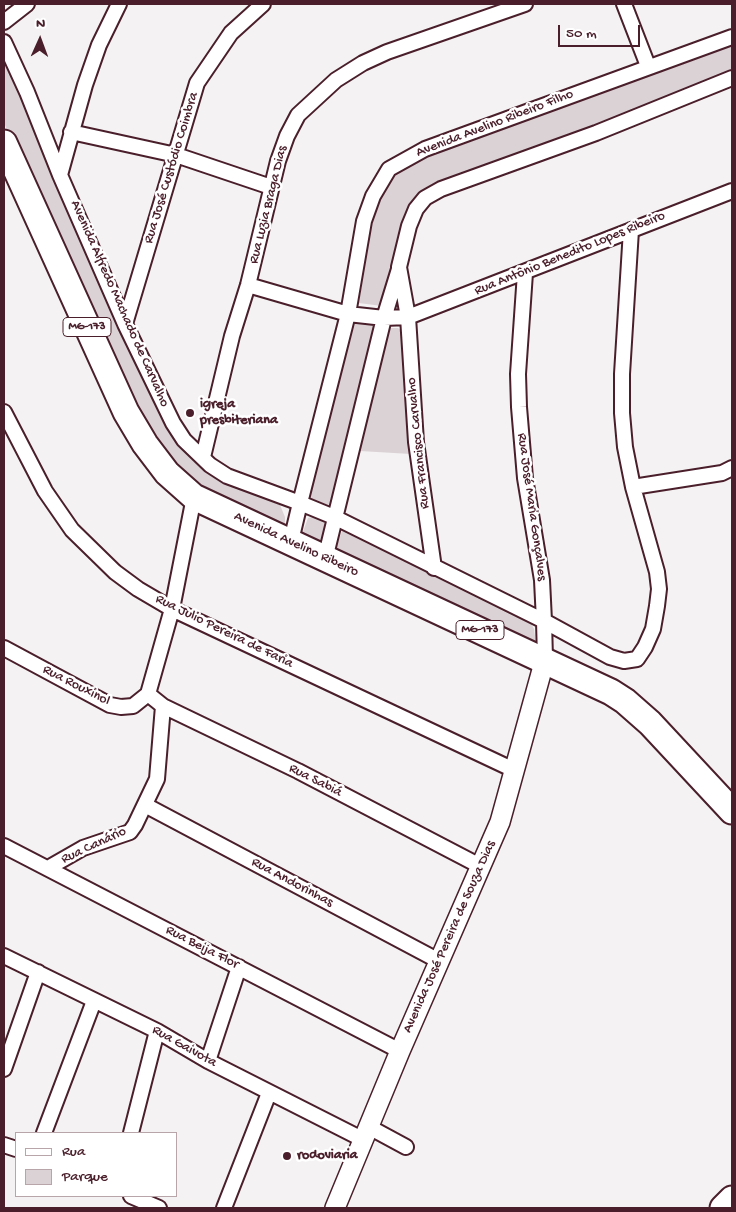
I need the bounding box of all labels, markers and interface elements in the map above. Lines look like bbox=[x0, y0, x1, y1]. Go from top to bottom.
north arrow bbox=[15, 15, 65, 65]
scale bar bbox=[561, 15, 644, 47]
text: N bbox=[36, 16, 45, 33]
text: 50 m bbox=[566, 25, 597, 43]
street label: Avenida Avelino Ribeiro Filho bbox=[414, 86, 576, 162]
street label: Rua José Custódio Coimbra bbox=[141, 90, 203, 246]
street label: Rua Luzia Braga Dias bbox=[246, 144, 292, 266]
street label: Avenida Alfredo Machado de Carvalho bbox=[66, 198, 172, 410]
street label: Rua Antônio Benedito Lopes Ribeiro bbox=[472, 208, 668, 300]
road number: MG-173 bbox=[63, 318, 111, 337]
street label: Rua Francisco Carvalho bbox=[404, 377, 434, 509]
place label: igreja presbiteriana bbox=[200, 397, 278, 430]
marker: igreja presbiteriana bbox=[184, 407, 196, 419]
street label: Rua José Maria Gonçalves bbox=[512, 432, 550, 582]
street label: Avenida Avelino Ribeiro bbox=[231, 509, 361, 581]
street label: Rua Julio Pereira de Faria bbox=[152, 591, 296, 673]
road number: MG-173 bbox=[456, 620, 504, 640]
street label: Rua Rouxinol bbox=[39, 662, 113, 710]
street label: Rua Sabiá bbox=[286, 760, 344, 802]
street label: Rua Canário bbox=[59, 824, 129, 868]
street label: Avenida José Pereira de Souza Dias bbox=[400, 838, 500, 1036]
street label: Rua Andorinhas bbox=[248, 854, 336, 912]
street label: Rua Beija Flor bbox=[163, 922, 241, 974]
street label: Rua Gaivota bbox=[149, 1022, 219, 1072]
legend bbox=[15, 1132, 178, 1197]
text: Rua bbox=[62, 1143, 85, 1161]
place label: rodoviaria bbox=[297, 1148, 357, 1164]
marker: rodoviaria bbox=[281, 1150, 293, 1162]
text: Parque bbox=[62, 1168, 108, 1186]

